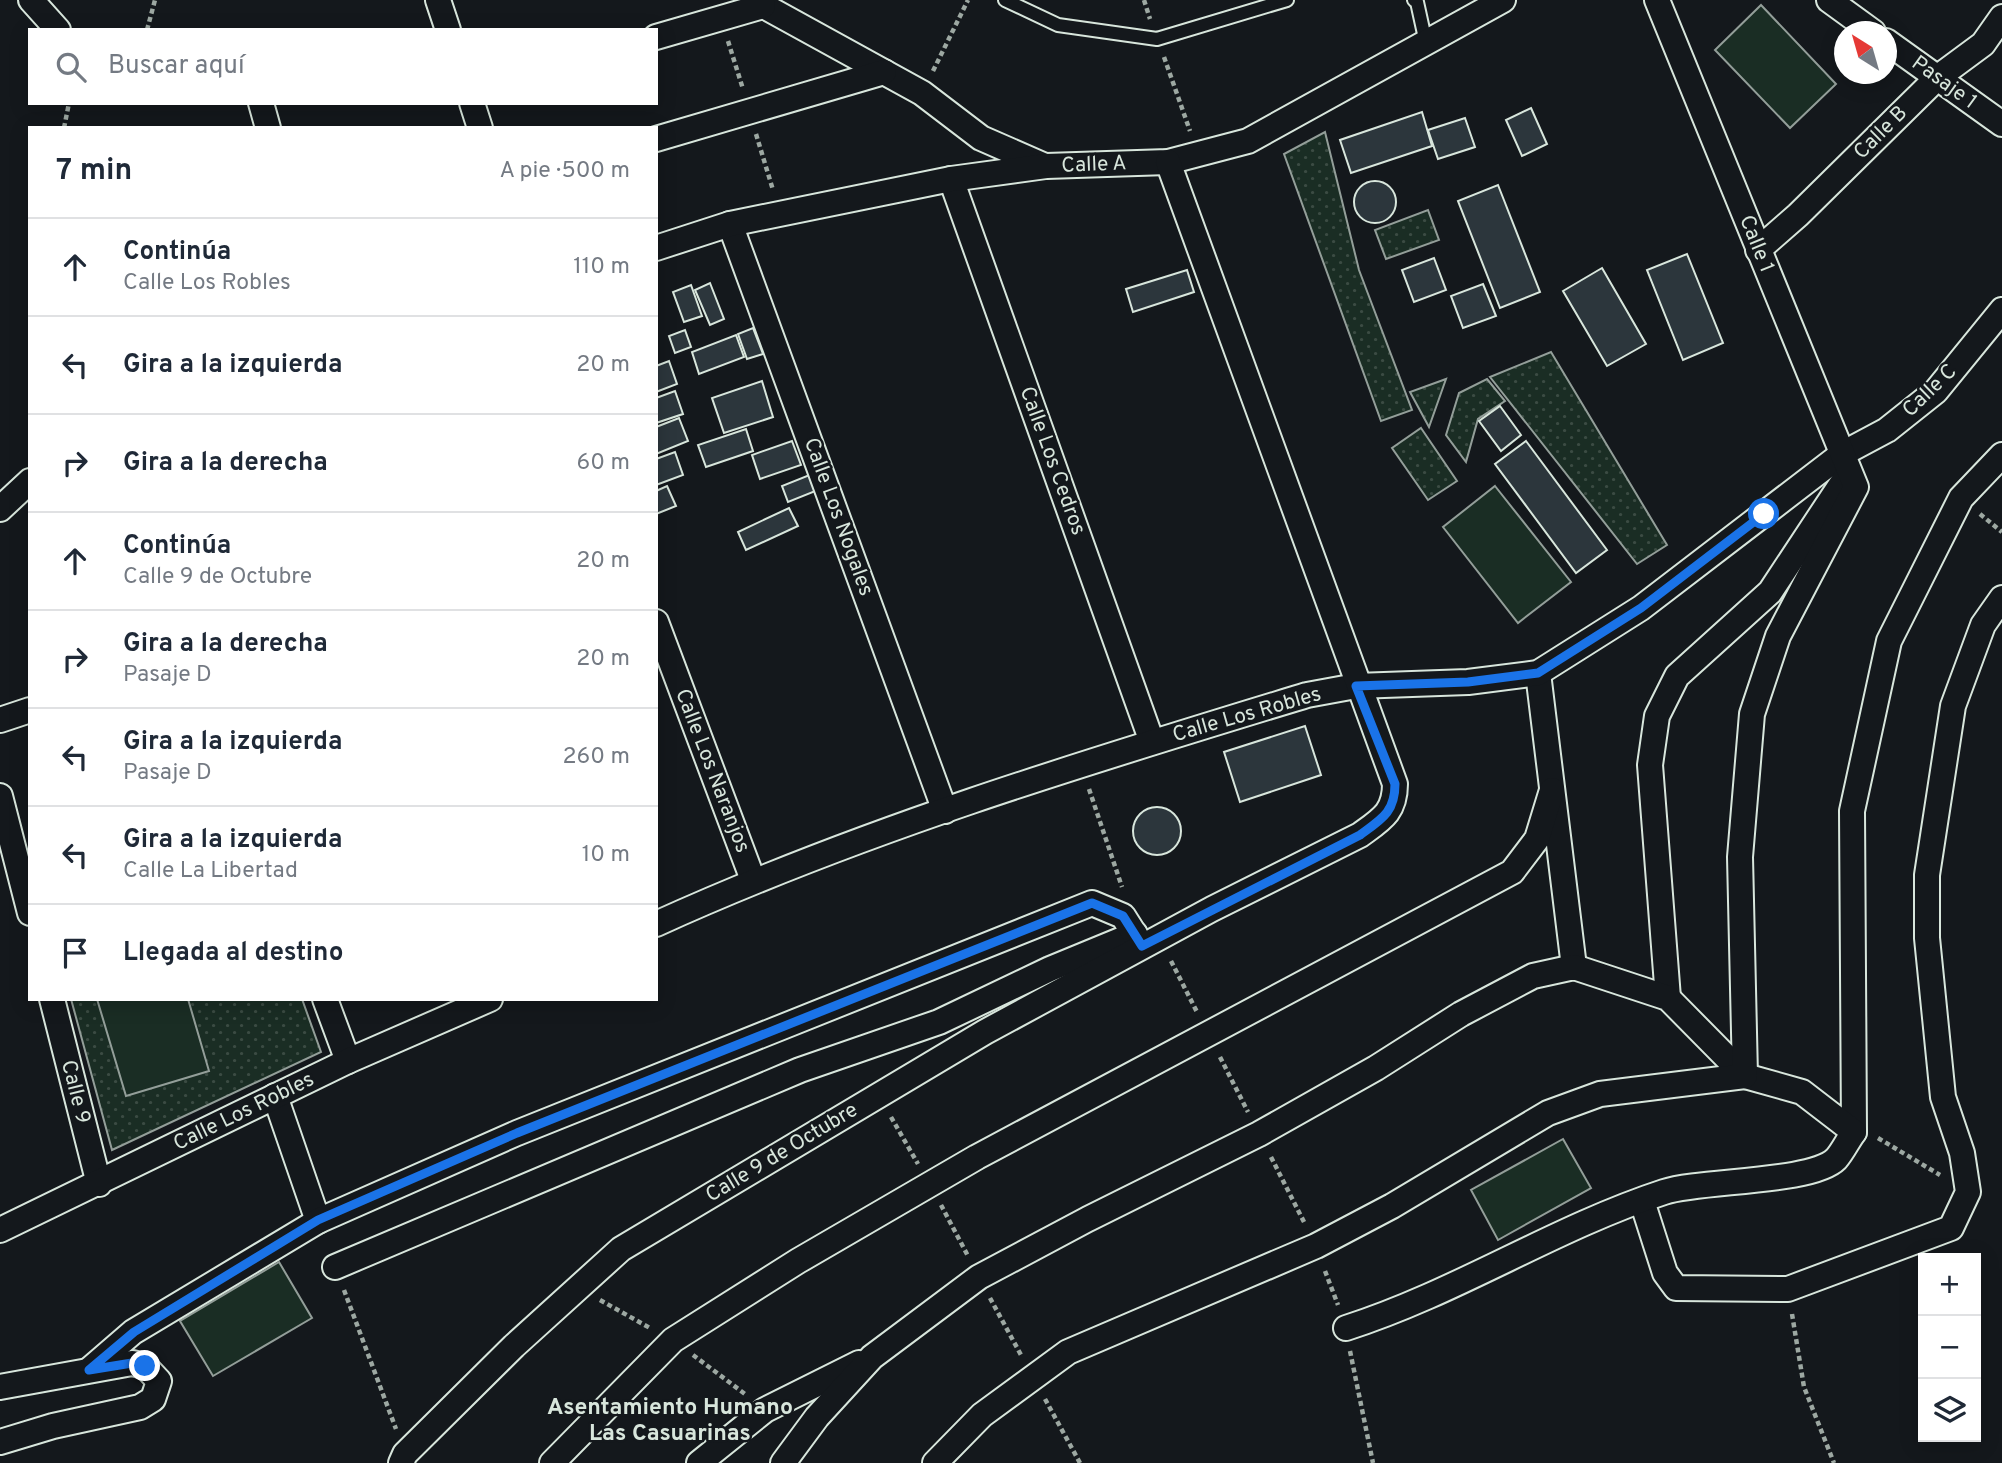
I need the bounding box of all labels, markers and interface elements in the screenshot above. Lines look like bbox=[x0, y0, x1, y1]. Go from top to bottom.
north arrow bbox=[1834, 21, 1897, 84]
search box bbox=[28, 28, 658, 105]
icon: search bbox=[52, 48, 90, 86]
text: Buscar aquí bbox=[108, 50, 245, 83]
street label: Pasaje 1 bbox=[1906, 50, 1982, 116]
street label: Calle B bbox=[1848, 100, 1914, 166]
street label: Calle A bbox=[1061, 150, 1127, 180]
text: 7 min bbox=[56, 153, 132, 190]
text: A pie · 500 m bbox=[499, 157, 630, 186]
street label: Calle 1 bbox=[1732, 211, 1780, 277]
text: Continúa bbox=[123, 236, 231, 269]
icon: ahead bbox=[56, 248, 94, 286]
text: 110 m bbox=[573, 253, 630, 282]
text: Calle Los Robles bbox=[123, 269, 291, 298]
icon: left bbox=[56, 346, 94, 384]
text: Gira a la izquierda bbox=[123, 349, 342, 382]
text: 20 m bbox=[576, 351, 630, 380]
street label: Calle C bbox=[1897, 359, 1963, 423]
street label: Calle Los Cedros bbox=[1013, 383, 1091, 539]
street label: Calle Los Nogales bbox=[797, 434, 879, 600]
icon: right bbox=[56, 444, 94, 482]
text: Gira a la derecha bbox=[123, 447, 328, 480]
text: 60 m bbox=[577, 449, 630, 478]
route start bbox=[1748, 498, 1779, 529]
text: Continúa bbox=[123, 530, 231, 563]
icon: ahead bbox=[56, 542, 94, 580]
text: 20 m bbox=[576, 547, 630, 576]
text: Calle 9 de Octubre bbox=[123, 563, 312, 592]
text: Gira a la derecha bbox=[123, 628, 328, 661]
icon: right bbox=[56, 640, 94, 678]
text: 20 m bbox=[576, 645, 630, 674]
text: Pasaje D bbox=[123, 661, 212, 690]
street label: Calle Los Robles bbox=[1170, 681, 1324, 749]
street label: Calle Los Naranjos bbox=[668, 685, 756, 857]
text: Gira a la izquierda bbox=[123, 726, 342, 759]
icon: left bbox=[56, 738, 94, 776]
text: 260 m bbox=[563, 743, 630, 772]
text: Pasaje D bbox=[123, 759, 212, 788]
text: Gira a la izquierda bbox=[123, 824, 342, 857]
icon: left bbox=[56, 836, 94, 874]
text: 10 m bbox=[582, 841, 630, 870]
text: Calle La Libertad bbox=[123, 857, 298, 886]
icon: arrive bbox=[56, 934, 94, 972]
text: Llegada al destino bbox=[123, 937, 343, 970]
street label: Calle 9 bbox=[54, 1057, 96, 1127]
street label: Calle Los Robles bbox=[169, 1066, 319, 1158]
street label: Calle 9 de Octubre bbox=[701, 1097, 863, 1209]
map controls bbox=[1918, 1253, 1981, 1442]
button: + bbox=[1918, 1253, 1981, 1316]
button: − bbox=[1918, 1316, 1981, 1379]
route end bbox=[129, 1350, 160, 1381]
button: layers bbox=[1918, 1379, 1981, 1442]
district label: Asentamiento Humano Las Casuarinas bbox=[547, 1394, 793, 1449]

